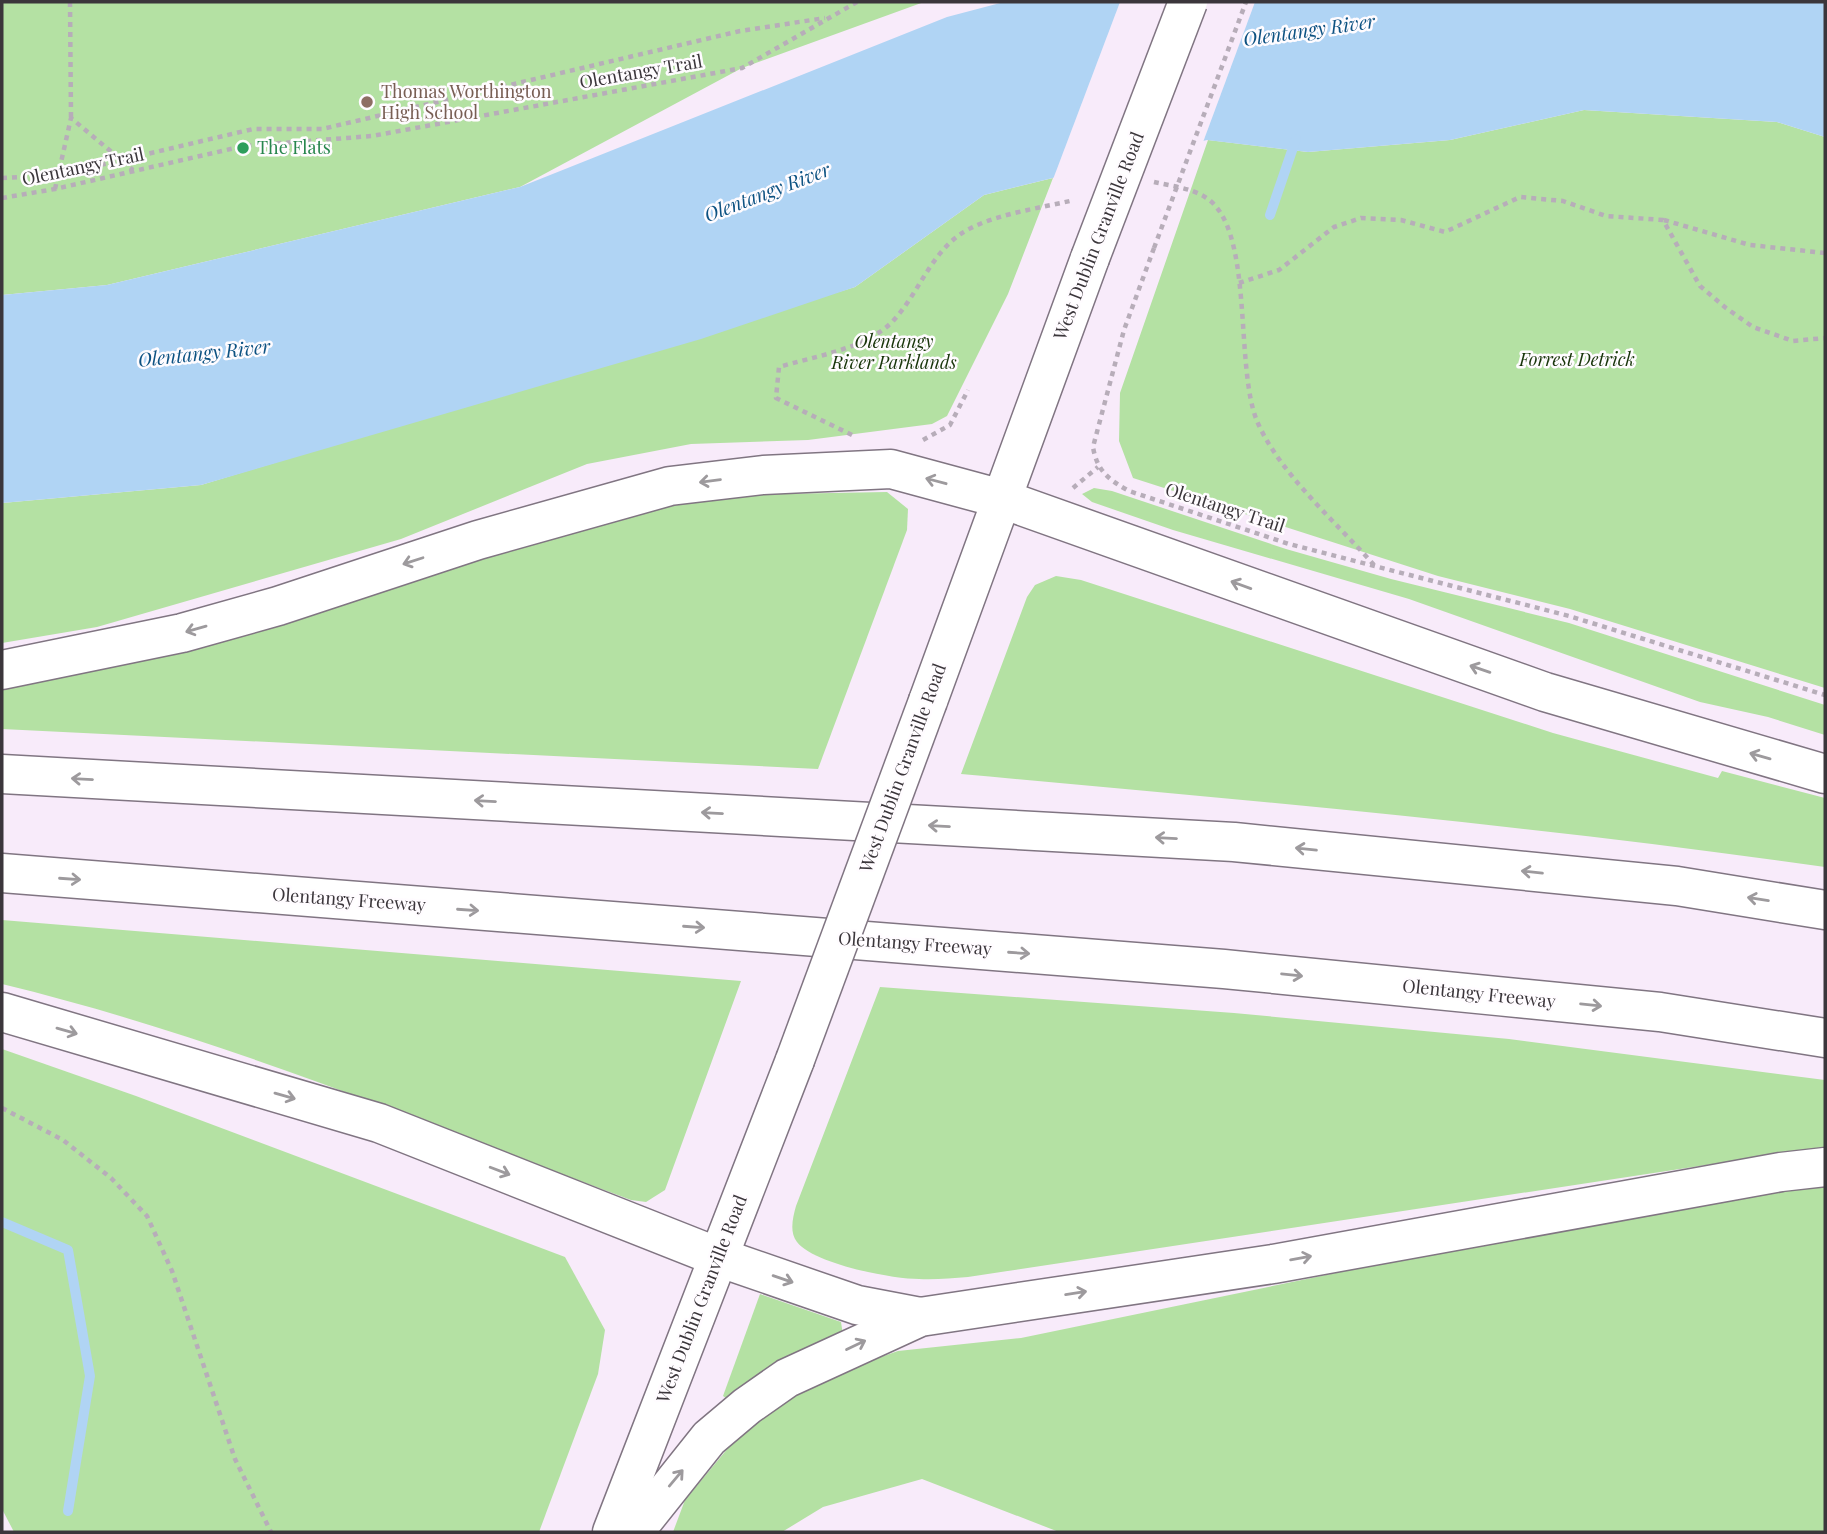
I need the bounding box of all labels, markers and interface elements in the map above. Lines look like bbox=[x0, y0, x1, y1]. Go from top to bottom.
water label: Olentangy River bbox=[1241, 7, 1377, 51]
street label: Olentangy Trail bbox=[577, 48, 704, 94]
place label: Thomas Worthington High School bbox=[381, 79, 552, 124]
marker: Thomas Worthington High School bbox=[359, 94, 375, 110]
street label: West Dublin Granville Road bbox=[1047, 128, 1149, 344]
place label: The Flats bbox=[257, 135, 331, 159]
marker: The Flats bbox=[235, 140, 251, 156]
street label: Olentangy Trail bbox=[19, 141, 146, 191]
water label: Olentangy River bbox=[700, 155, 834, 227]
park label: Olentangy River Parklands bbox=[830, 329, 957, 374]
water label: Olentangy River bbox=[136, 332, 272, 372]
park label: Forrest Detrick bbox=[1518, 347, 1635, 371]
one-way arrow bbox=[925, 474, 948, 487]
one-way arrow bbox=[700, 475, 722, 488]
street label: Olentangy Trail bbox=[1162, 476, 1288, 538]
one-way arrow bbox=[402, 556, 424, 569]
one-way arrow bbox=[1231, 578, 1253, 590]
one-way arrow bbox=[185, 624, 207, 637]
street label: West Dublin Granville Road bbox=[853, 659, 951, 876]
one-way arrow bbox=[1470, 662, 1492, 674]
one-way arrow bbox=[1749, 748, 1771, 761]
one-way arrow bbox=[71, 772, 94, 785]
one-way arrow bbox=[473, 794, 496, 807]
one-way arrow bbox=[701, 807, 724, 820]
one-way arrow bbox=[928, 819, 951, 832]
one-way arrow bbox=[1155, 831, 1178, 844]
one-way arrow bbox=[1295, 842, 1318, 855]
one-way arrow bbox=[1521, 865, 1544, 878]
one-way arrow bbox=[58, 873, 81, 886]
street label: Olentangy Freeway bbox=[271, 882, 427, 916]
one-way arrow bbox=[1747, 892, 1770, 905]
one-way arrow bbox=[456, 904, 478, 917]
one-way arrow bbox=[683, 921, 705, 934]
street label: Olentangy Freeway bbox=[837, 926, 993, 960]
one-way arrow bbox=[1007, 947, 1030, 960]
one-way arrow bbox=[1280, 969, 1302, 982]
street label: Olentangy Freeway bbox=[1401, 973, 1557, 1013]
one-way arrow bbox=[1579, 999, 1602, 1012]
one-way arrow bbox=[56, 1026, 78, 1039]
one-way arrow bbox=[274, 1090, 296, 1103]
one-way arrow bbox=[488, 1165, 510, 1178]
street label: West Dublin Granville Road bbox=[650, 1191, 752, 1407]
one-way arrow bbox=[1289, 1251, 1312, 1265]
one-way arrow bbox=[772, 1273, 794, 1286]
one-way arrow bbox=[1064, 1286, 1087, 1299]
one-way arrow bbox=[845, 1338, 866, 1351]
one-way arrow bbox=[668, 1470, 684, 1488]

